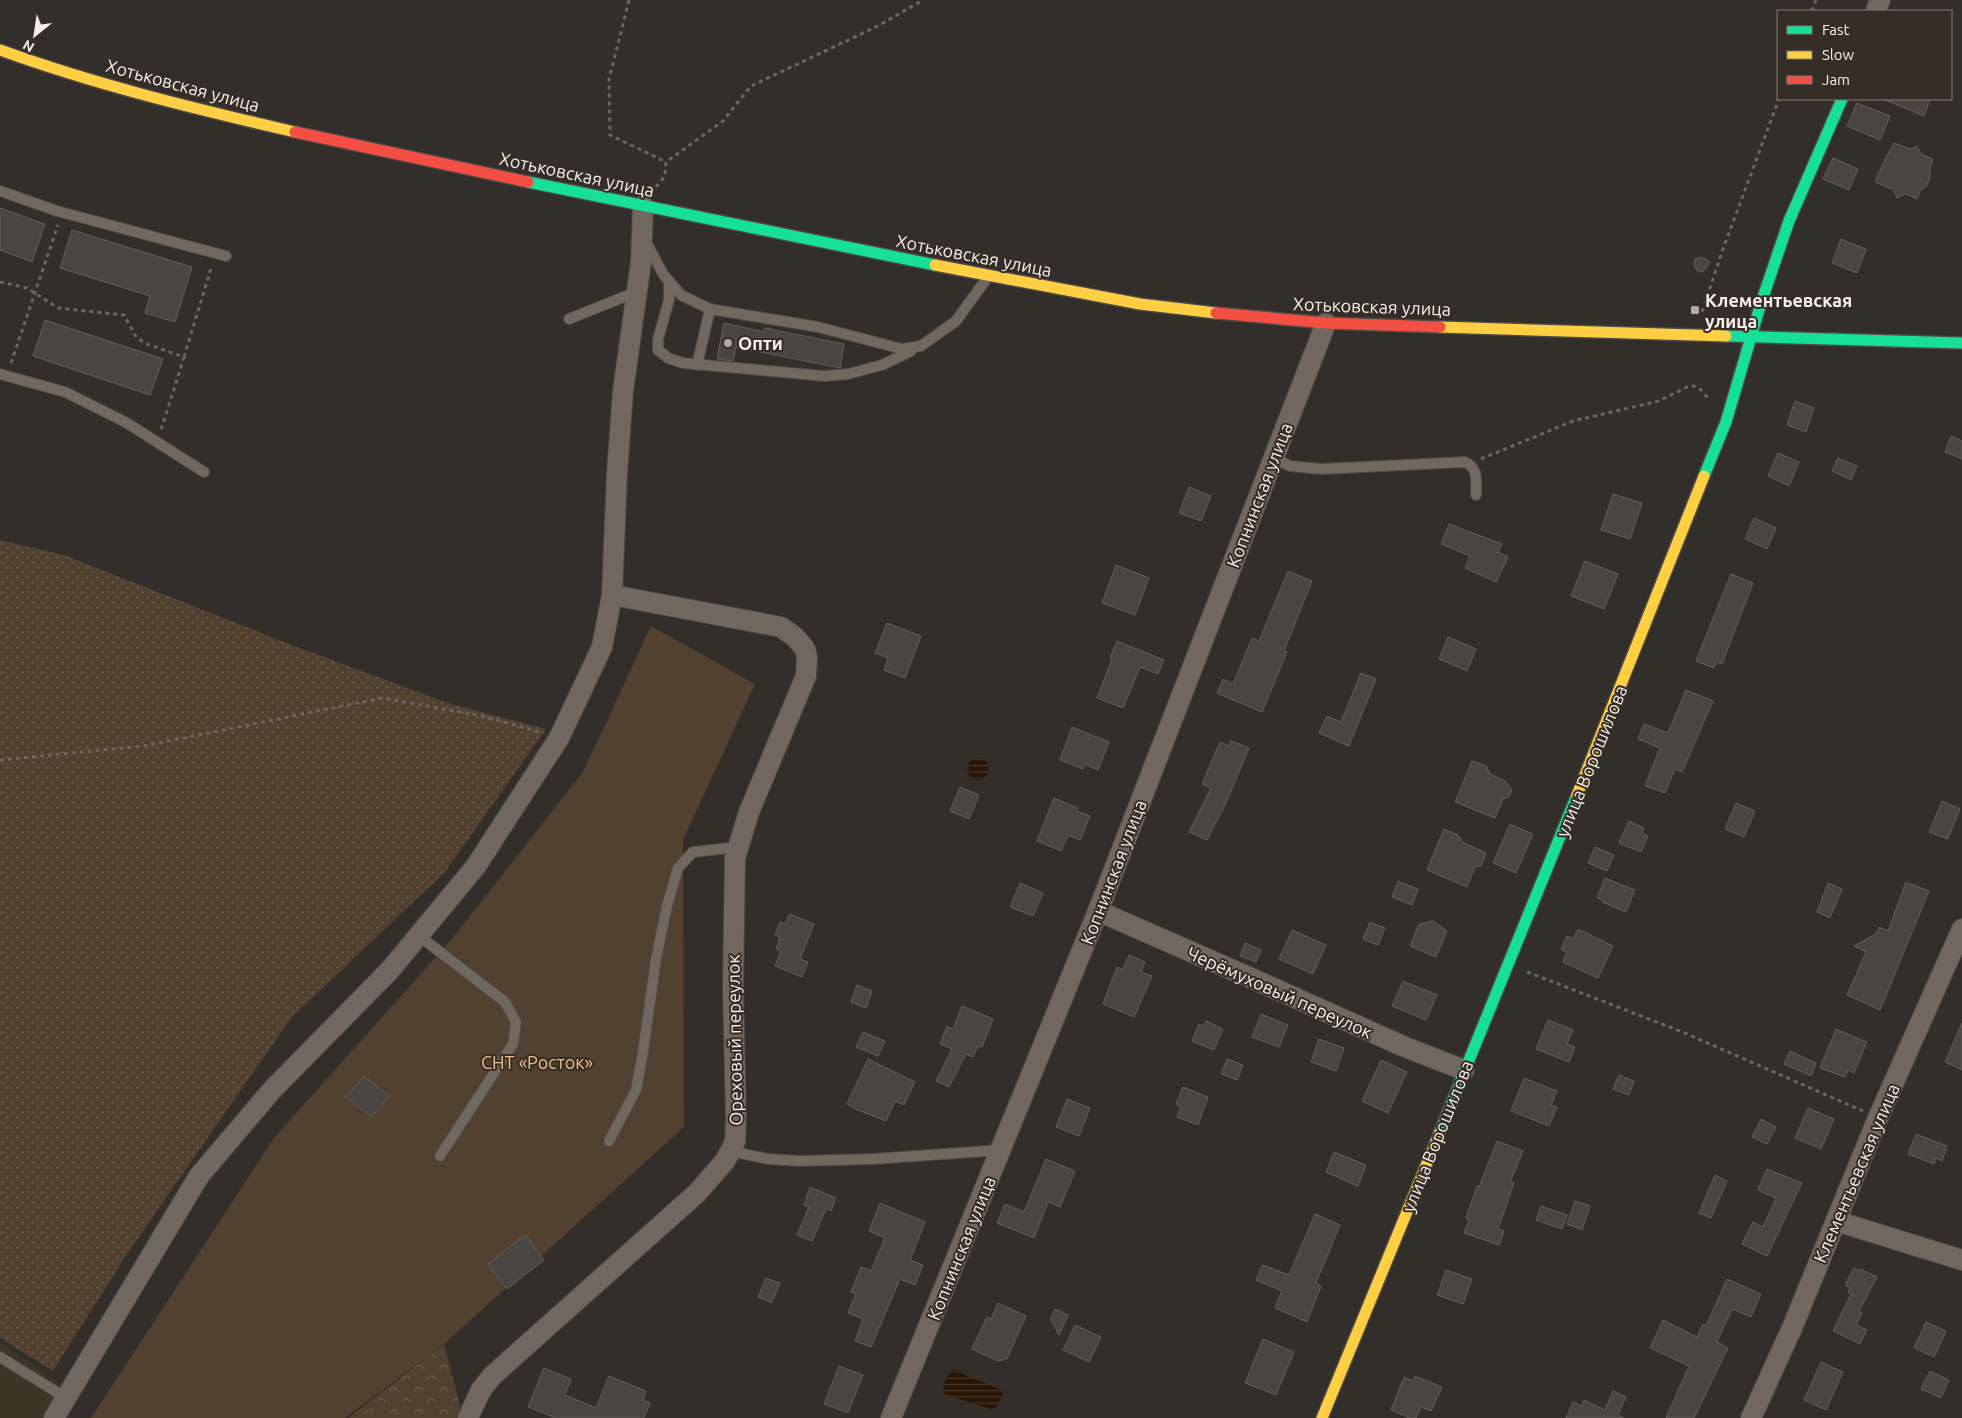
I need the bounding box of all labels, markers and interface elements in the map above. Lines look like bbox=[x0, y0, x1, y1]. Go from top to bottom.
north arrow bbox=[10, 10, 60, 60]
legend bbox=[1777, 10, 1952, 100]
text: Fast bbox=[1822, 21, 1850, 38]
text: N bbox=[20, 37, 37, 56]
text: Slow bbox=[1822, 46, 1855, 63]
street label: Хотьковская улица bbox=[104, 55, 262, 115]
text: Jam bbox=[1822, 71, 1850, 88]
street label: Хотьковская улица bbox=[498, 148, 656, 200]
street label: Хотьковская улица bbox=[895, 230, 1053, 280]
place label: Клементьевская улица bbox=[1705, 290, 1852, 331]
street label: Хотьковская улица bbox=[1293, 293, 1451, 319]
marker: Клементьевская улица bbox=[1689, 304, 1701, 316]
place label: Опти bbox=[738, 333, 783, 353]
marker: Опти bbox=[722, 337, 734, 349]
street label: Копнинская улица bbox=[1222, 420, 1296, 570]
street label: улица Ворошилова bbox=[1551, 682, 1631, 840]
street label: Копнинская улица bbox=[1076, 797, 1150, 947]
street label: Черёмуховый переулок bbox=[1184, 942, 1376, 1042]
street label: Ореховый переулок bbox=[723, 954, 745, 1126]
park label: СНТ «Росток» bbox=[481, 1052, 593, 1072]
street label: улица Ворошилова bbox=[1397, 1057, 1477, 1215]
street label: Клементьевская улица bbox=[1809, 1080, 1903, 1266]
street label: Копнинская улица bbox=[923, 1173, 999, 1323]

